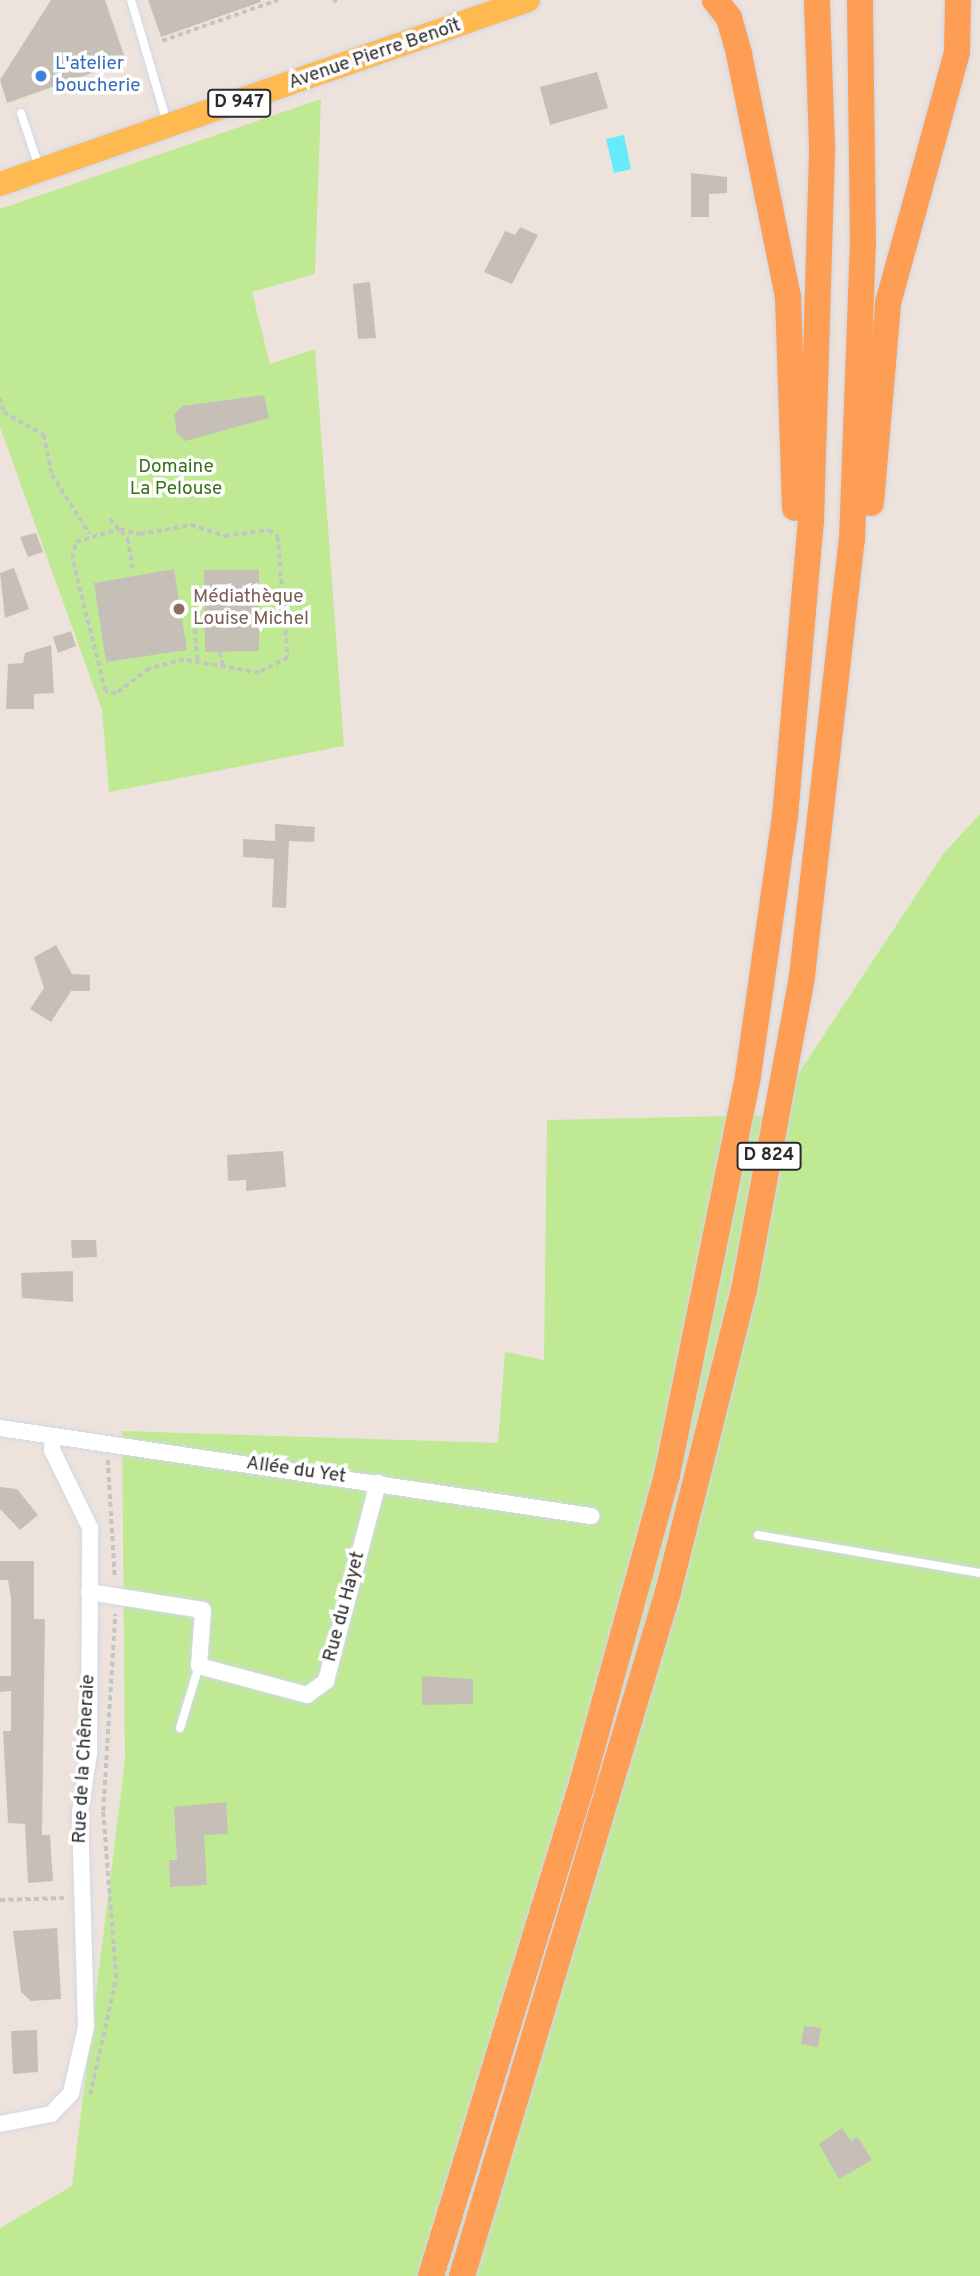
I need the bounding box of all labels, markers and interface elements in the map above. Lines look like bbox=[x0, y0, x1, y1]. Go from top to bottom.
street label: Avenue Pierre Benoît bbox=[286, 15, 464, 95]
place label: L'atelier boucherie bbox=[55, 54, 140, 98]
marker: L'atelier boucherie bbox=[33, 68, 49, 84]
road number: D 947 bbox=[206, 88, 272, 118]
park label: Domaine La Pelouse bbox=[130, 457, 222, 501]
place label: Médiathèque Louise Michel bbox=[193, 587, 309, 631]
marker: Médiathèque Louise Michel bbox=[171, 601, 187, 617]
road number: D 824 bbox=[736, 1142, 802, 1170]
street label: Allée du Yet bbox=[244, 1453, 348, 1489]
street label: Rue du Hayet bbox=[319, 1549, 371, 1665]
street label: Rue de la Chêneraie bbox=[69, 1674, 101, 1844]

